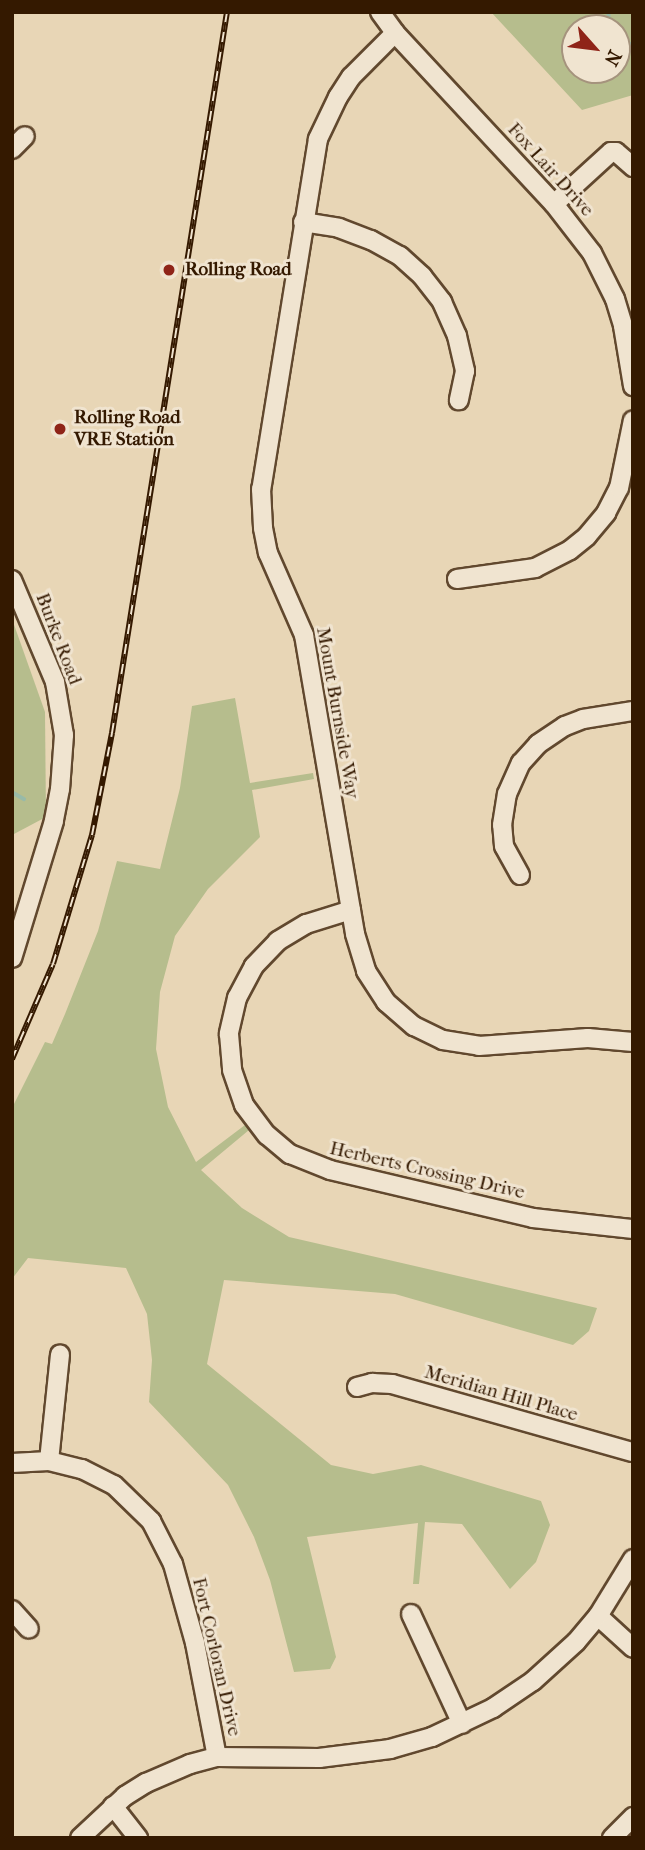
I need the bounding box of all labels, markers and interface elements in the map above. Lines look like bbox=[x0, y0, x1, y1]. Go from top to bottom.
north arrow bbox=[561, 14, 631, 84]
text: N bbox=[600, 46, 626, 69]
street label: Fox Lair Drive bbox=[502, 119, 598, 221]
place label: Rolling Road bbox=[185, 259, 292, 281]
marker: Rolling Road bbox=[159, 260, 179, 280]
place label: Rolling Road VRE Station bbox=[74, 407, 181, 451]
marker: Rolling Road VRE Station bbox=[52, 421, 68, 437]
street label: Burke Road bbox=[30, 590, 86, 688]
street label: Mount Burnside Way bbox=[311, 626, 363, 800]
street label: Herberts Crossing Drive bbox=[327, 1137, 527, 1205]
street label: Meridian Hill Place bbox=[422, 1361, 580, 1427]
street label: Fort Corloran Drive bbox=[187, 1576, 245, 1738]

